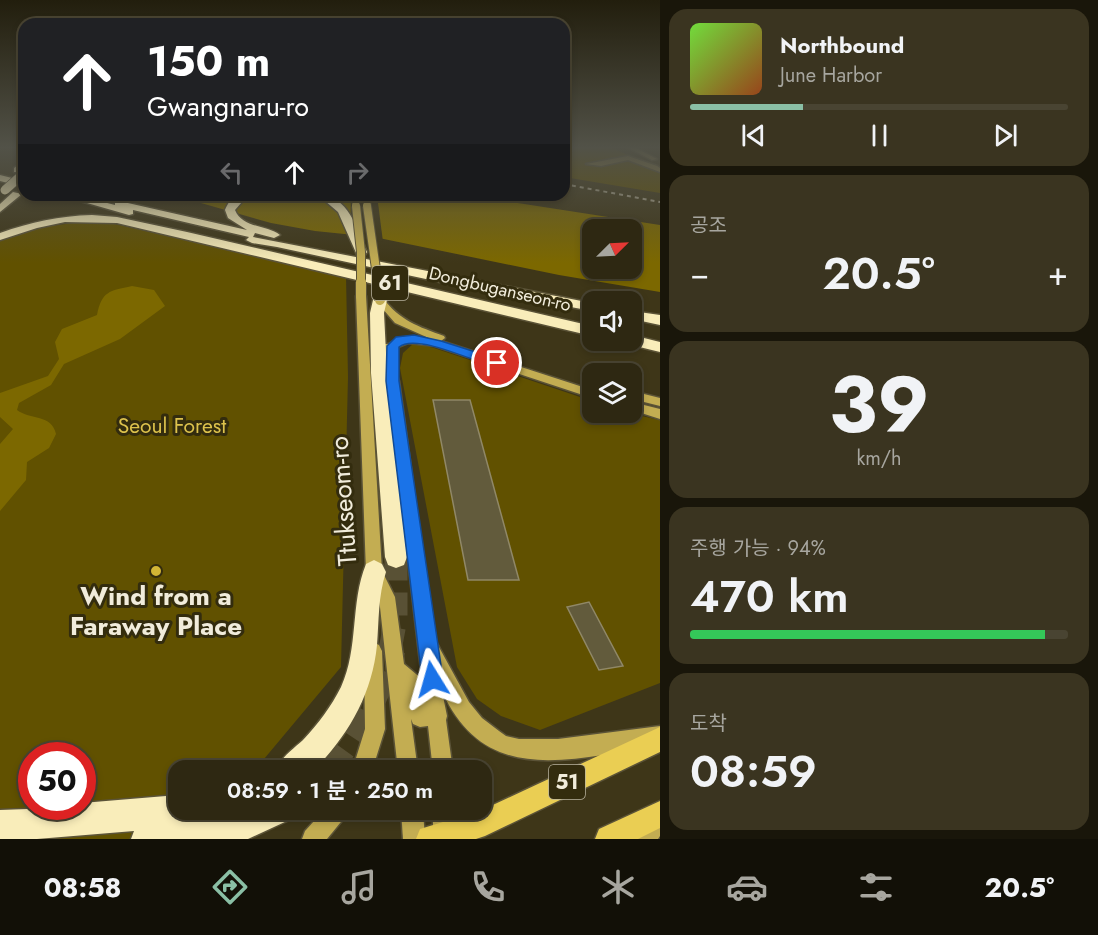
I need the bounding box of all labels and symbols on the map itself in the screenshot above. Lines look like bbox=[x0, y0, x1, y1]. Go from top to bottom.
north arrow bbox=[582, 219, 642, 279]
street label: Dongbuganseon-ro bbox=[426, 260, 574, 318]
road number: 61 bbox=[372, 266, 408, 300]
pin bbox=[471, 337, 522, 388]
park label: Seoul Forest bbox=[118, 411, 226, 441]
street label: Ttukseom-ro bbox=[320, 435, 366, 567]
marker: Wind from a Faraway Place bbox=[149, 564, 163, 578]
place label: Wind from a Faraway Place bbox=[70, 577, 242, 645]
position arrow bbox=[400, 647, 464, 711]
speed limit sign: 50 bbox=[18, 742, 96, 820]
road number: 51 bbox=[549, 765, 585, 799]

